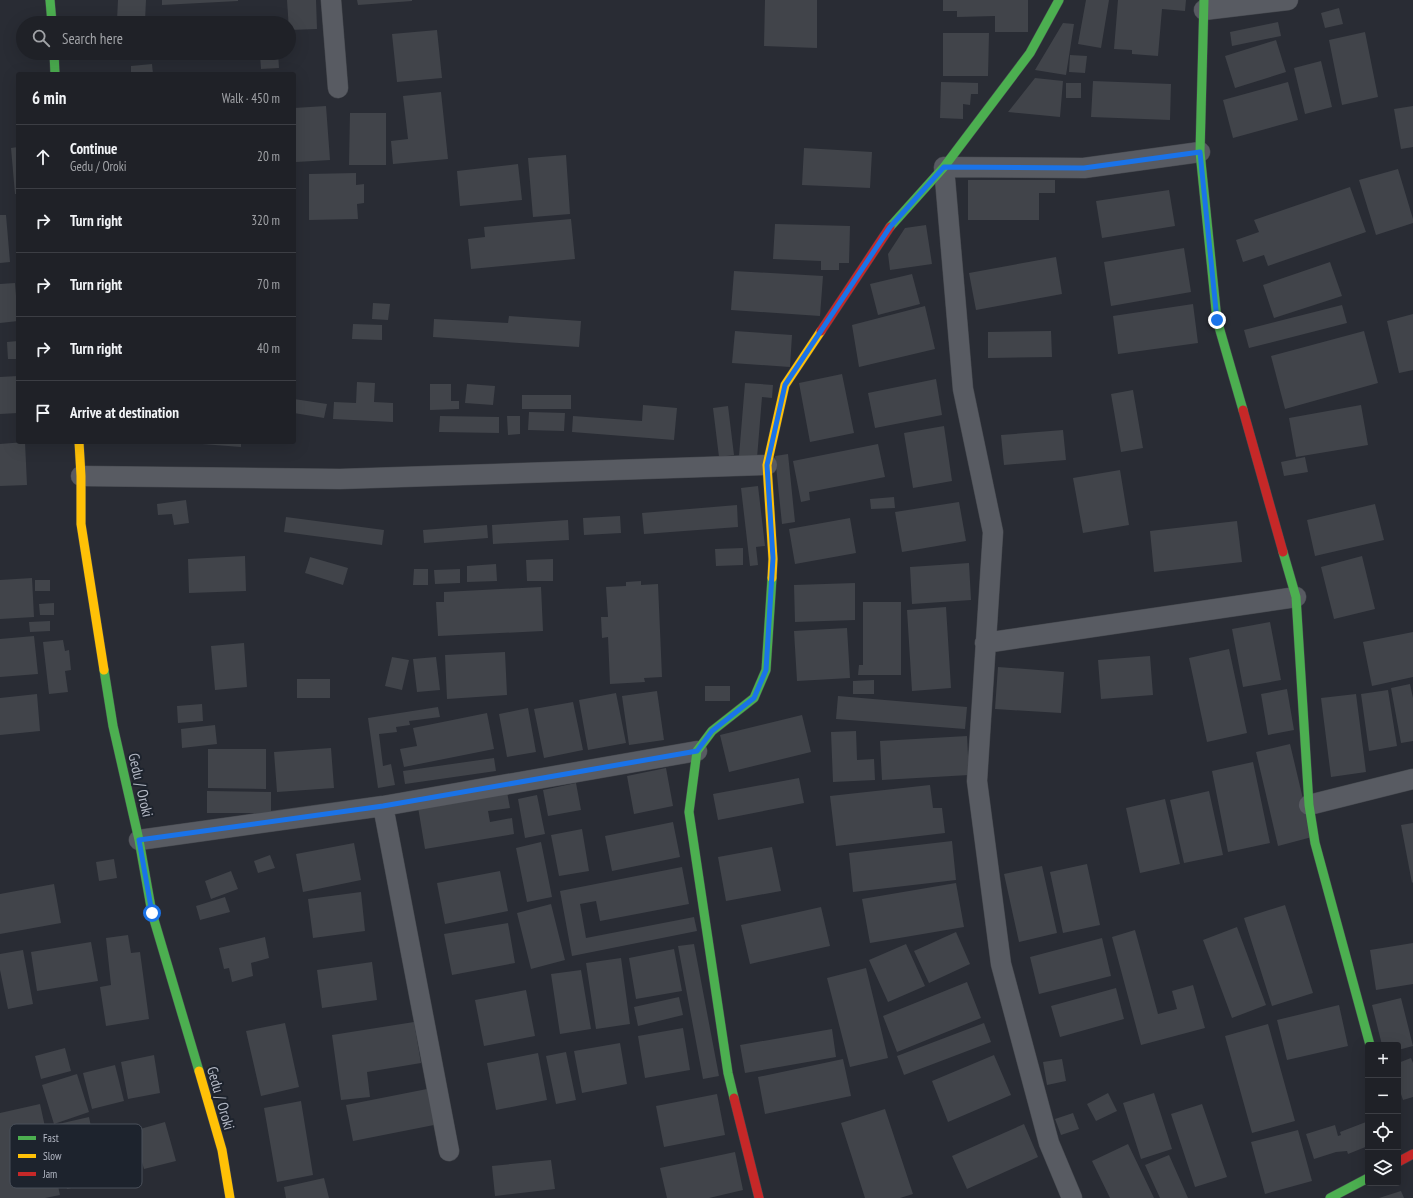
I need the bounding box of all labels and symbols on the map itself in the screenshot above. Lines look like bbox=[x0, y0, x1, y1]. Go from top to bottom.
route end bbox=[1208, 311, 1226, 329]
street label: Gedu / Oroki bbox=[124, 751, 158, 819]
route start bbox=[143, 904, 161, 922]
street label: Gedu / Oroki bbox=[203, 1064, 239, 1132]
legend bbox=[10, 1124, 142, 1188]
text: Fast bbox=[43, 1131, 59, 1145]
text: Slow bbox=[43, 1149, 62, 1163]
text: Jam bbox=[42, 1167, 57, 1181]

